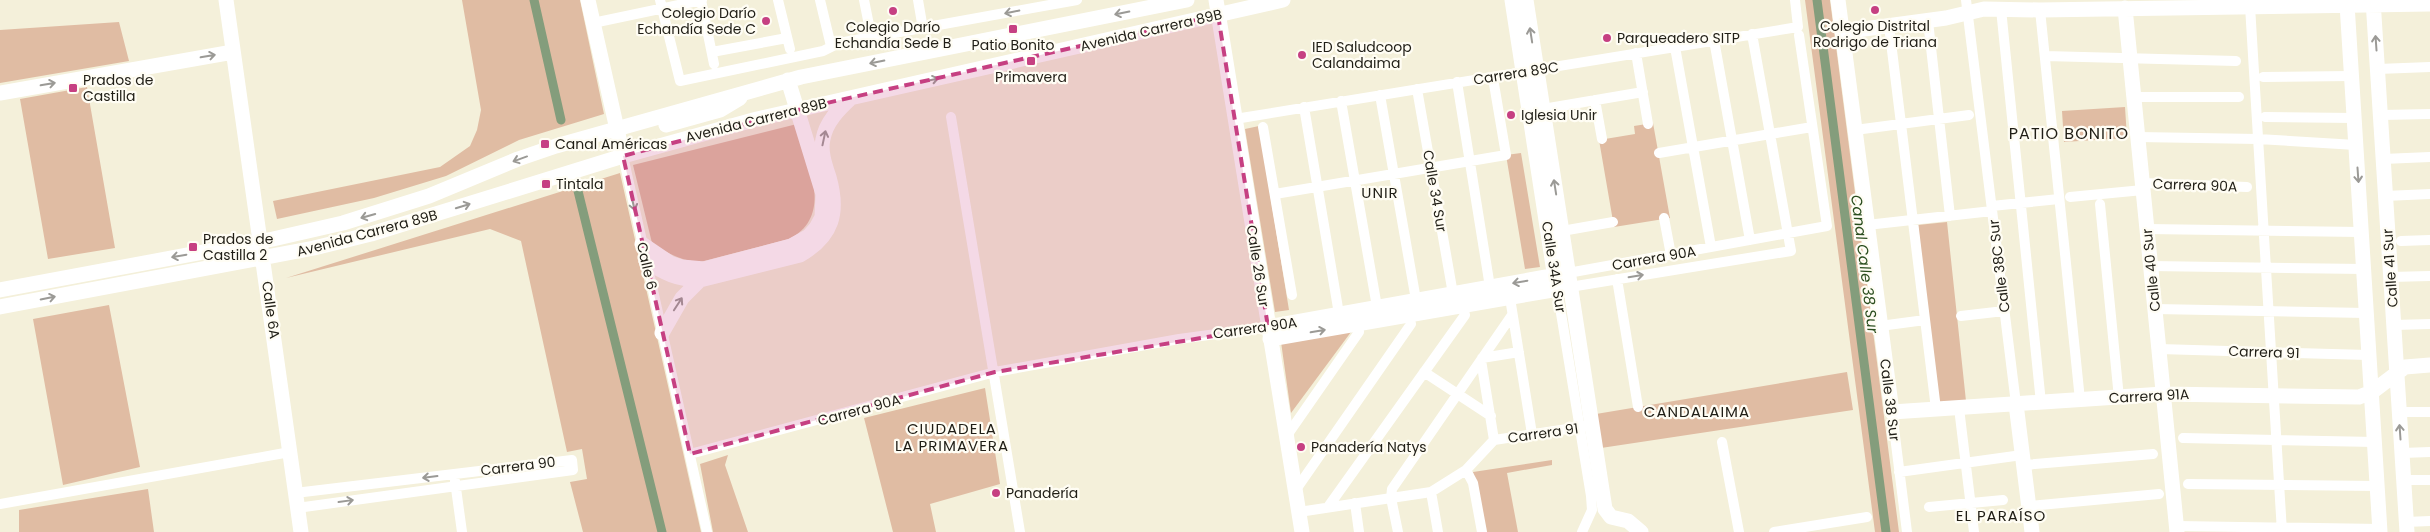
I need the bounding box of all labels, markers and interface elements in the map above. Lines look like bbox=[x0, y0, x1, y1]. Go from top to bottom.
place label: Colegio Darío Echandía Sede C bbox=[637, 3, 756, 39]
street label: Avenida Carrera 89B bbox=[1078, 4, 1224, 56]
marker: Colegio Distrital Rodrigo de Triana bbox=[1869, 4, 1881, 16]
marker: Colegio Darío Echandía Sede B bbox=[887, 5, 899, 17]
one-way arrow bbox=[1005, 8, 1021, 18]
one-way arrow bbox=[1115, 9, 1131, 18]
marker: Colegio Darío Echandía Sede C bbox=[760, 15, 772, 27]
place label: Colegio Distrital Rodrigo de Triana bbox=[1813, 16, 1937, 52]
place label: Colegio Darío Echandía Sede B bbox=[835, 17, 951, 53]
marker: Patio Bonito bbox=[1007, 23, 1019, 35]
one-way arrow bbox=[1526, 27, 1536, 43]
place label: Parqueadero SITP bbox=[1617, 28, 1740, 48]
marker: Parqueadero SITP bbox=[1601, 32, 1613, 44]
place label: Patio Bonito bbox=[972, 35, 1054, 55]
one-way arrow bbox=[2371, 35, 2380, 51]
place label: IED Saludcoop Calandaima bbox=[1312, 37, 1412, 73]
marker: IED Saludcoop Calandaima bbox=[1296, 49, 1308, 61]
one-way arrow bbox=[200, 51, 216, 61]
marker: Primavera bbox=[1025, 55, 1037, 67]
street label: Carrera 89C bbox=[1472, 56, 1560, 90]
one-way arrow bbox=[869, 57, 885, 67]
place label: Primavera bbox=[995, 67, 1067, 87]
place label: Prados de Castilla bbox=[83, 70, 154, 106]
one-way arrow bbox=[922, 75, 938, 84]
one-way arrow bbox=[40, 79, 56, 89]
marker: Prados de Castilla bbox=[67, 82, 79, 94]
street label: Avenida Carrera 89B bbox=[683, 93, 829, 147]
place label: Iglesia Unir bbox=[1521, 105, 1597, 125]
marker: Iglesia Unir bbox=[1505, 109, 1517, 121]
district label: PATIO BONITO bbox=[2009, 122, 2129, 145]
one-way arrow bbox=[820, 131, 829, 147]
place label: Canal Américas bbox=[555, 134, 667, 154]
marker: Canal Américas bbox=[539, 138, 551, 150]
street label: Calle 34 Sur bbox=[1418, 149, 1452, 233]
one-way arrow bbox=[512, 155, 528, 164]
one-way arrow bbox=[2353, 167, 2362, 183]
place label: Tintala bbox=[556, 174, 603, 194]
street label: Carrera 90A bbox=[2152, 174, 2238, 196]
marker: Tintala bbox=[540, 178, 552, 190]
one-way arrow bbox=[1550, 179, 1560, 195]
district label: UNIR bbox=[1361, 182, 1399, 203]
water label: Canal Calle 38 Sur bbox=[1846, 194, 1884, 335]
one-way arrow bbox=[629, 195, 638, 211]
one-way arrow bbox=[455, 201, 471, 211]
street label: Avenida Carrera 89B bbox=[294, 205, 440, 261]
one-way arrow bbox=[360, 212, 376, 221]
street label: Calle 38C Sur bbox=[1983, 218, 2015, 314]
street label: Calle 34A Sur bbox=[1537, 220, 1571, 314]
street label: Calle 26 Sur bbox=[1242, 224, 1274, 308]
street label: Calle 40 Sur bbox=[2137, 228, 2165, 312]
street label: Calle 41 Sur bbox=[2377, 228, 2403, 308]
place label: Prados de Castilla 2 bbox=[203, 229, 274, 265]
street label: Calle 6 bbox=[632, 240, 662, 292]
marker: Prados de Castilla 2 bbox=[187, 241, 199, 253]
street label: Carrera 90A bbox=[1610, 241, 1698, 275]
one-way arrow bbox=[171, 251, 187, 261]
one-way arrow bbox=[1627, 271, 1643, 281]
one-way arrow bbox=[1513, 277, 1529, 287]
street label: Calle 6A bbox=[257, 280, 285, 340]
one-way arrow bbox=[39, 293, 55, 302]
one-way arrow bbox=[673, 298, 683, 312]
street label: Carrera 90A bbox=[1212, 312, 1298, 344]
one-way arrow bbox=[1310, 325, 1326, 335]
street label: Carrera 91 bbox=[2228, 341, 2300, 363]
street label: Calle 38 Sur bbox=[1875, 358, 1905, 442]
street label: Carrera 91A bbox=[2108, 384, 2190, 408]
street label: Carrera 90A bbox=[815, 389, 903, 431]
district label: CANDALAIMA bbox=[1644, 401, 1750, 422]
district label: CIUDADELA LA PRIMAVERA bbox=[895, 418, 1009, 456]
street label: Carrera 91 bbox=[1506, 418, 1580, 448]
one-way arrow bbox=[2396, 425, 2405, 441]
place label: Panadería Natys bbox=[1311, 437, 1427, 457]
marker: Panadería Natys bbox=[1295, 441, 1307, 453]
street label: Carrera 90 bbox=[479, 451, 557, 481]
one-way arrow bbox=[422, 472, 438, 482]
place label: Panadería bbox=[1006, 483, 1078, 503]
marker: Panadería bbox=[990, 487, 1002, 499]
one-way arrow bbox=[337, 496, 353, 506]
district label: EL PARAÍSO bbox=[1956, 505, 2046, 526]

